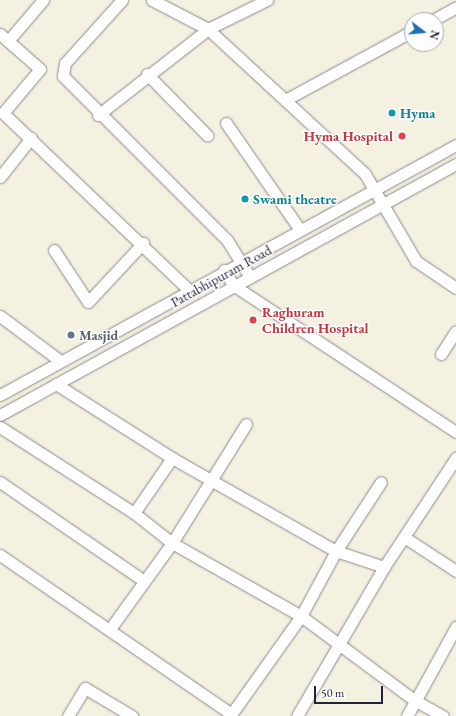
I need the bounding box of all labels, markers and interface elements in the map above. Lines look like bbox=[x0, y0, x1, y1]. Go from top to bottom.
north arrow bbox=[404, 12, 444, 52]
text: N bbox=[427, 29, 443, 41]
place label: Hyma bbox=[400, 105, 435, 121]
marker: Hyma bbox=[387, 108, 397, 118]
place label: Hyma Hospital bbox=[304, 128, 393, 144]
marker: Hyma Hospital bbox=[396, 130, 408, 142]
place label: Swami theatre bbox=[253, 191, 337, 207]
marker: Swami theatre bbox=[240, 194, 250, 204]
street label: Pattabhipuram Road bbox=[168, 241, 274, 311]
place label: Raghuram Children Hospital bbox=[262, 304, 369, 336]
marker: Raghuram Children Hospital bbox=[247, 314, 259, 326]
place label: Masjid bbox=[79, 327, 118, 343]
marker: Masjid bbox=[66, 330, 76, 340]
scale bar bbox=[316, 678, 385, 704]
text: 50 m bbox=[321, 685, 344, 701]

